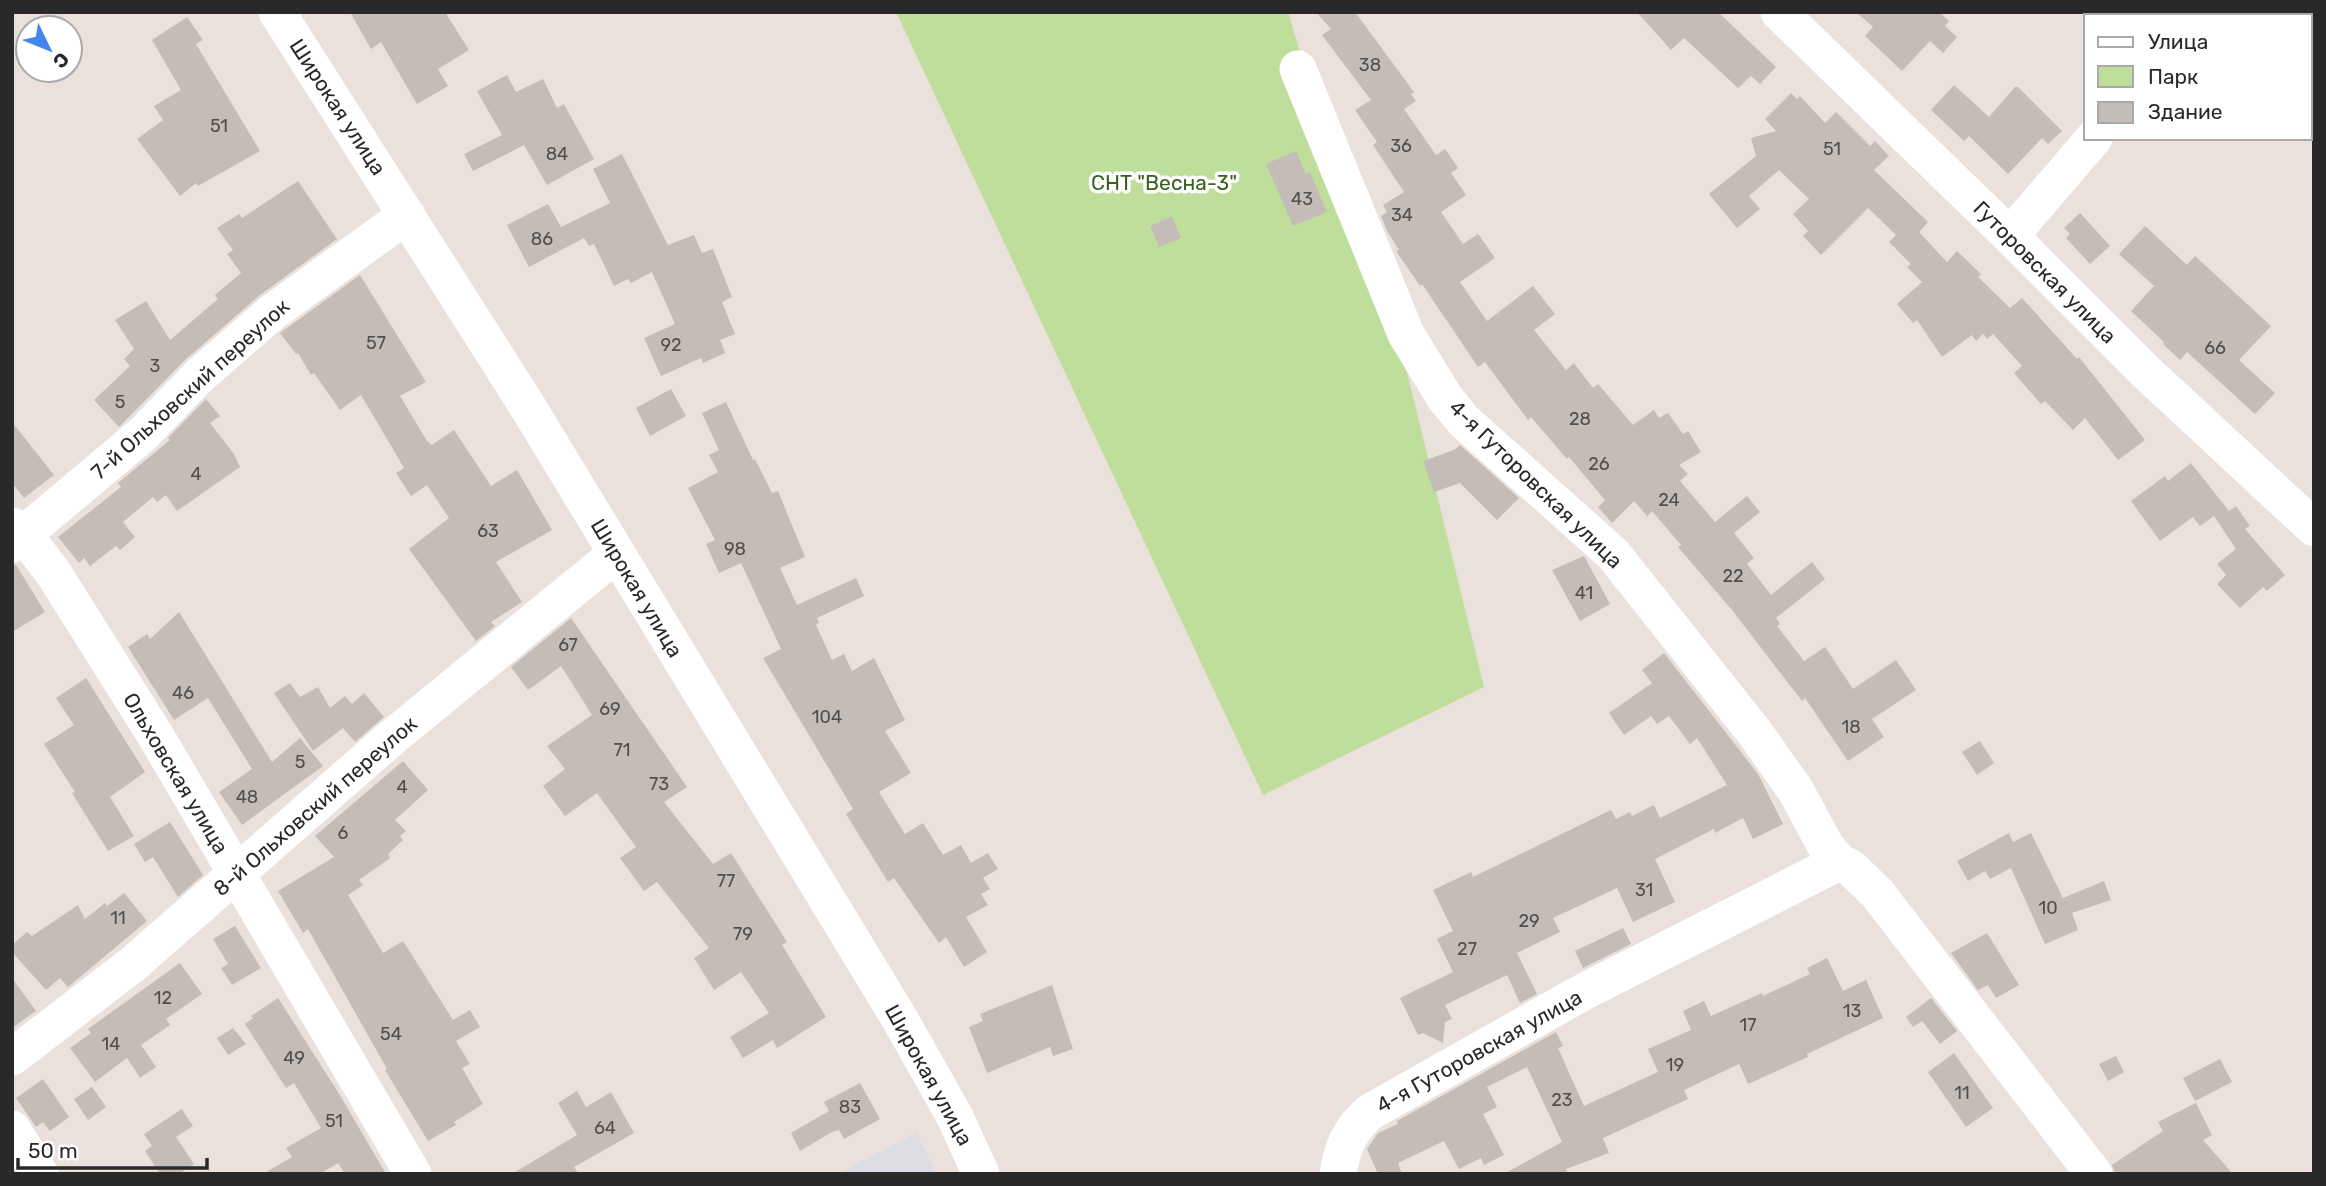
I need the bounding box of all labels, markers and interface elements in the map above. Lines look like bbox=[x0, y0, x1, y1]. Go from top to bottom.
north arrow bbox=[14, 14, 84, 84]
legend bbox=[2084, 14, 2312, 140]
text: Улица bbox=[2148, 29, 2208, 54]
street label: Широкая улица bbox=[285, 34, 391, 180]
text: С bbox=[48, 48, 74, 73]
house number: 38 bbox=[1359, 54, 1381, 76]
text: Парк bbox=[2148, 64, 2198, 89]
text: Здание bbox=[2148, 99, 2223, 124]
house number: 51 bbox=[210, 115, 228, 137]
house number: 36 bbox=[1390, 135, 1412, 157]
house number: 51 bbox=[1823, 138, 1841, 160]
house number: 84 bbox=[546, 143, 568, 165]
park label: СНТ "Весна-3" bbox=[1091, 170, 1237, 195]
house number: 43 bbox=[1291, 188, 1313, 210]
street label: Гуторовская улица bbox=[1968, 195, 2122, 349]
house number: 34 bbox=[1391, 204, 1413, 226]
house number: 86 bbox=[531, 228, 553, 250]
street label: 7-й Ольховский переулок bbox=[86, 293, 294, 485]
house number: 57 bbox=[366, 332, 386, 354]
house number: 92 bbox=[660, 334, 682, 356]
house number: 66 bbox=[2204, 337, 2226, 359]
house number: 3 bbox=[150, 355, 160, 377]
house number: 5 bbox=[115, 391, 125, 413]
street label: 4-я Гуторовская улица bbox=[1444, 395, 1628, 573]
house number: 28 bbox=[1569, 408, 1591, 430]
house number: 26 bbox=[1588, 453, 1610, 475]
house number: 4 bbox=[190, 463, 202, 485]
house number: 24 bbox=[1658, 489, 1680, 511]
street label: Широкая улица bbox=[586, 514, 688, 662]
house number: 63 bbox=[477, 520, 499, 542]
house number: 98 bbox=[724, 538, 746, 560]
house number: 22 bbox=[1722, 565, 1744, 587]
house number: 41 bbox=[1575, 582, 1593, 604]
house number: 67 bbox=[558, 634, 578, 656]
house number: 46 bbox=[172, 682, 194, 704]
street label: Ольховская улица bbox=[118, 688, 234, 858]
house number: 69 bbox=[599, 698, 621, 720]
house number: 104 bbox=[812, 706, 842, 728]
street label: 8-й Ольховский переулок bbox=[208, 711, 422, 901]
house number: 18 bbox=[1841, 716, 1861, 738]
house number: 71 bbox=[614, 739, 630, 761]
house number: 5 bbox=[295, 751, 305, 773]
house number: 73 bbox=[649, 773, 669, 795]
house number: 4 bbox=[396, 776, 408, 798]
house number: 48 bbox=[236, 786, 258, 808]
house number: 6 bbox=[338, 822, 349, 844]
house number: 77 bbox=[717, 870, 735, 892]
house number: 31 bbox=[1635, 879, 1653, 901]
house number: 10 bbox=[2038, 897, 2058, 919]
house number: 11 bbox=[110, 907, 126, 929]
house number: 29 bbox=[1518, 910, 1540, 932]
house number: 79 bbox=[733, 923, 753, 945]
house number: 27 bbox=[1457, 938, 1477, 960]
street label: 4-я Гуторовская улица bbox=[1372, 984, 1586, 1118]
house number: 12 bbox=[154, 987, 172, 1009]
street label: Широкая улица bbox=[880, 1000, 978, 1150]
house number: 13 bbox=[1843, 1000, 1861, 1022]
house number: 17 bbox=[1740, 1014, 1756, 1036]
house number: 54 bbox=[380, 1023, 402, 1045]
house number: 14 bbox=[102, 1033, 120, 1055]
house number: 49 bbox=[283, 1047, 305, 1069]
house number: 19 bbox=[1666, 1054, 1684, 1076]
house number: 11 bbox=[1954, 1082, 1970, 1104]
house number: 23 bbox=[1551, 1089, 1573, 1111]
house number: 83 bbox=[839, 1096, 861, 1118]
house number: 51 bbox=[325, 1110, 343, 1132]
house number: 64 bbox=[594, 1117, 616, 1139]
scale bar bbox=[18, 1126, 206, 1170]
text: 50 m bbox=[28, 1138, 78, 1163]

